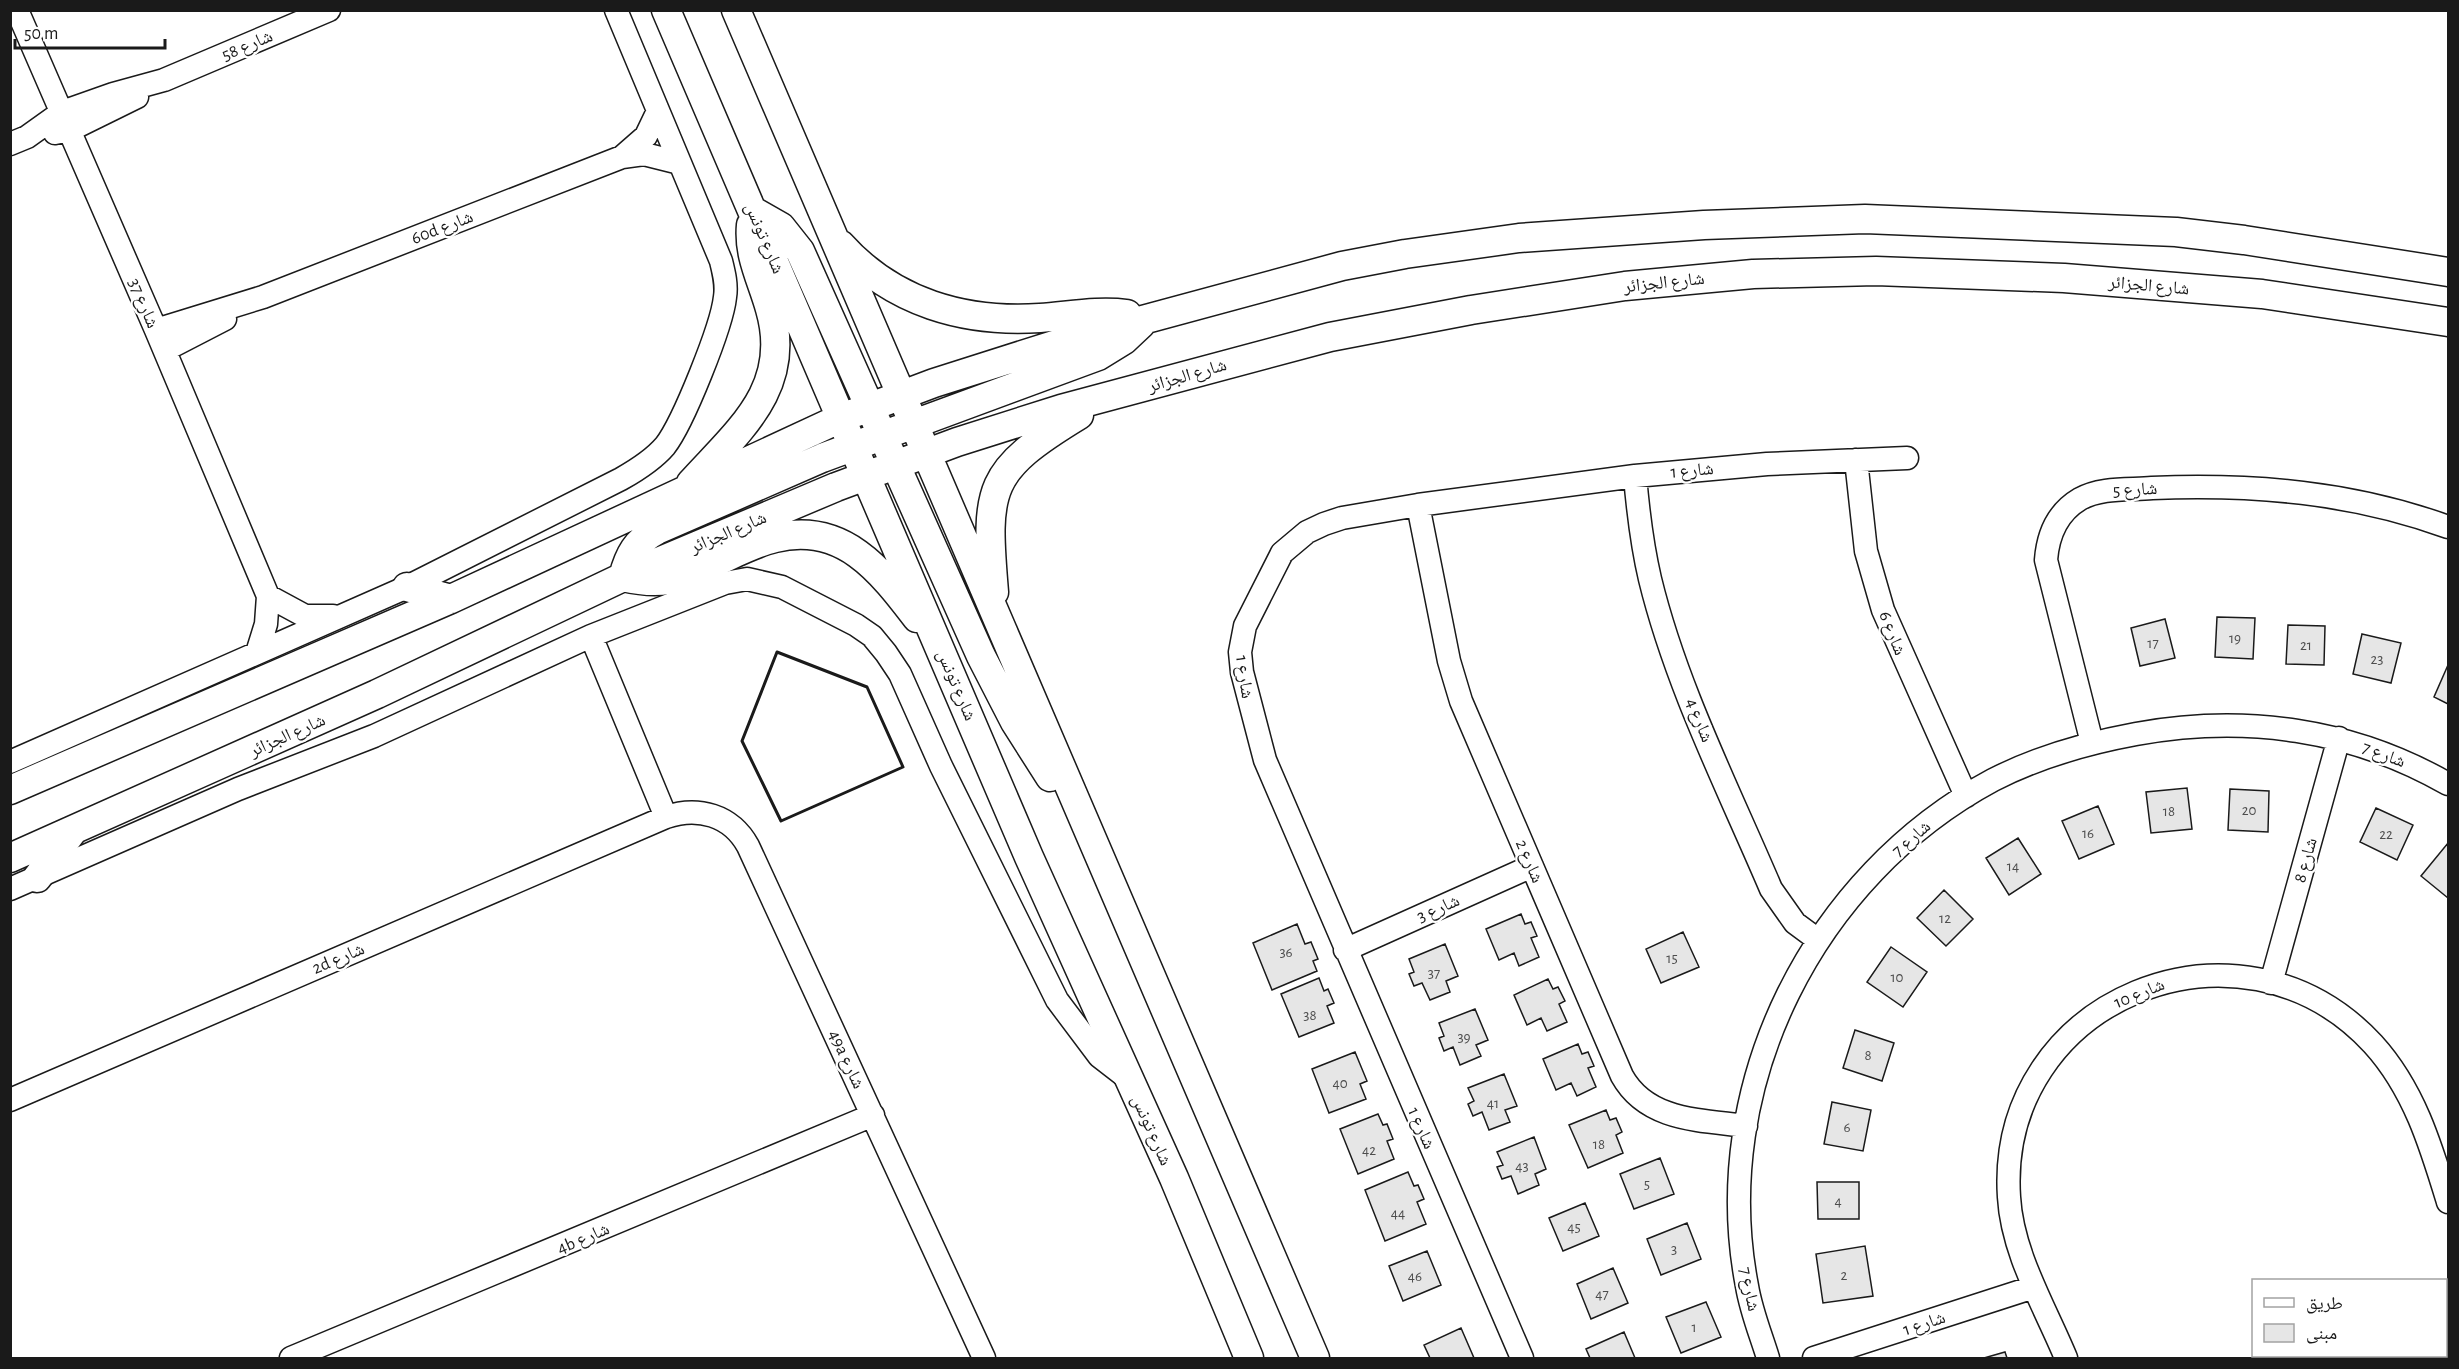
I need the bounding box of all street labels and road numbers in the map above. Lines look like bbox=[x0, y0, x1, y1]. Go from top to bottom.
street label: شارع 58 bbox=[219, 27, 276, 66]
street label: شارع تونس bbox=[740, 200, 787, 277]
street label: 60d شارع bbox=[409, 208, 476, 249]
street label: شارع الجزائر bbox=[1622, 270, 1705, 297]
street label: شارع الجزائر bbox=[2107, 273, 2190, 299]
street label: شارع 37 bbox=[124, 276, 162, 331]
street label: شارع الجزائر bbox=[1145, 356, 1229, 397]
street label: شارع 1 bbox=[1670, 460, 1715, 483]
street label: شارع 5 bbox=[2112, 480, 2158, 501]
street label: شارع الجزائر bbox=[687, 509, 770, 558]
street label: شارع 6 bbox=[1874, 609, 1909, 658]
street label: شارع تونس bbox=[932, 647, 979, 724]
street label: شارع 1 bbox=[1231, 654, 1256, 700]
street label: شارع 4 bbox=[1681, 696, 1716, 745]
street label: شارع الجزائر bbox=[246, 711, 329, 762]
street label: شارع 7 bbox=[2359, 739, 2408, 772]
street label: شارع 7 bbox=[1889, 817, 1935, 861]
street label: شارع 8 bbox=[2291, 836, 2322, 885]
street label: شارع 2 bbox=[1511, 837, 1546, 886]
street label: شارع 3 bbox=[1414, 892, 1463, 927]
street label: 2d شارع bbox=[310, 940, 367, 979]
street label: شارع 10 bbox=[2111, 976, 2168, 1013]
street label: 49a شارع bbox=[824, 1027, 867, 1092]
street label: شارع تونس bbox=[1127, 1092, 1175, 1169]
street label: شارع 1 bbox=[1403, 1105, 1438, 1152]
street label: 4b شارع bbox=[555, 1220, 613, 1259]
street label: شارع 7 bbox=[1735, 1265, 1762, 1313]
street label: شارع 1 bbox=[1901, 1309, 1948, 1340]

